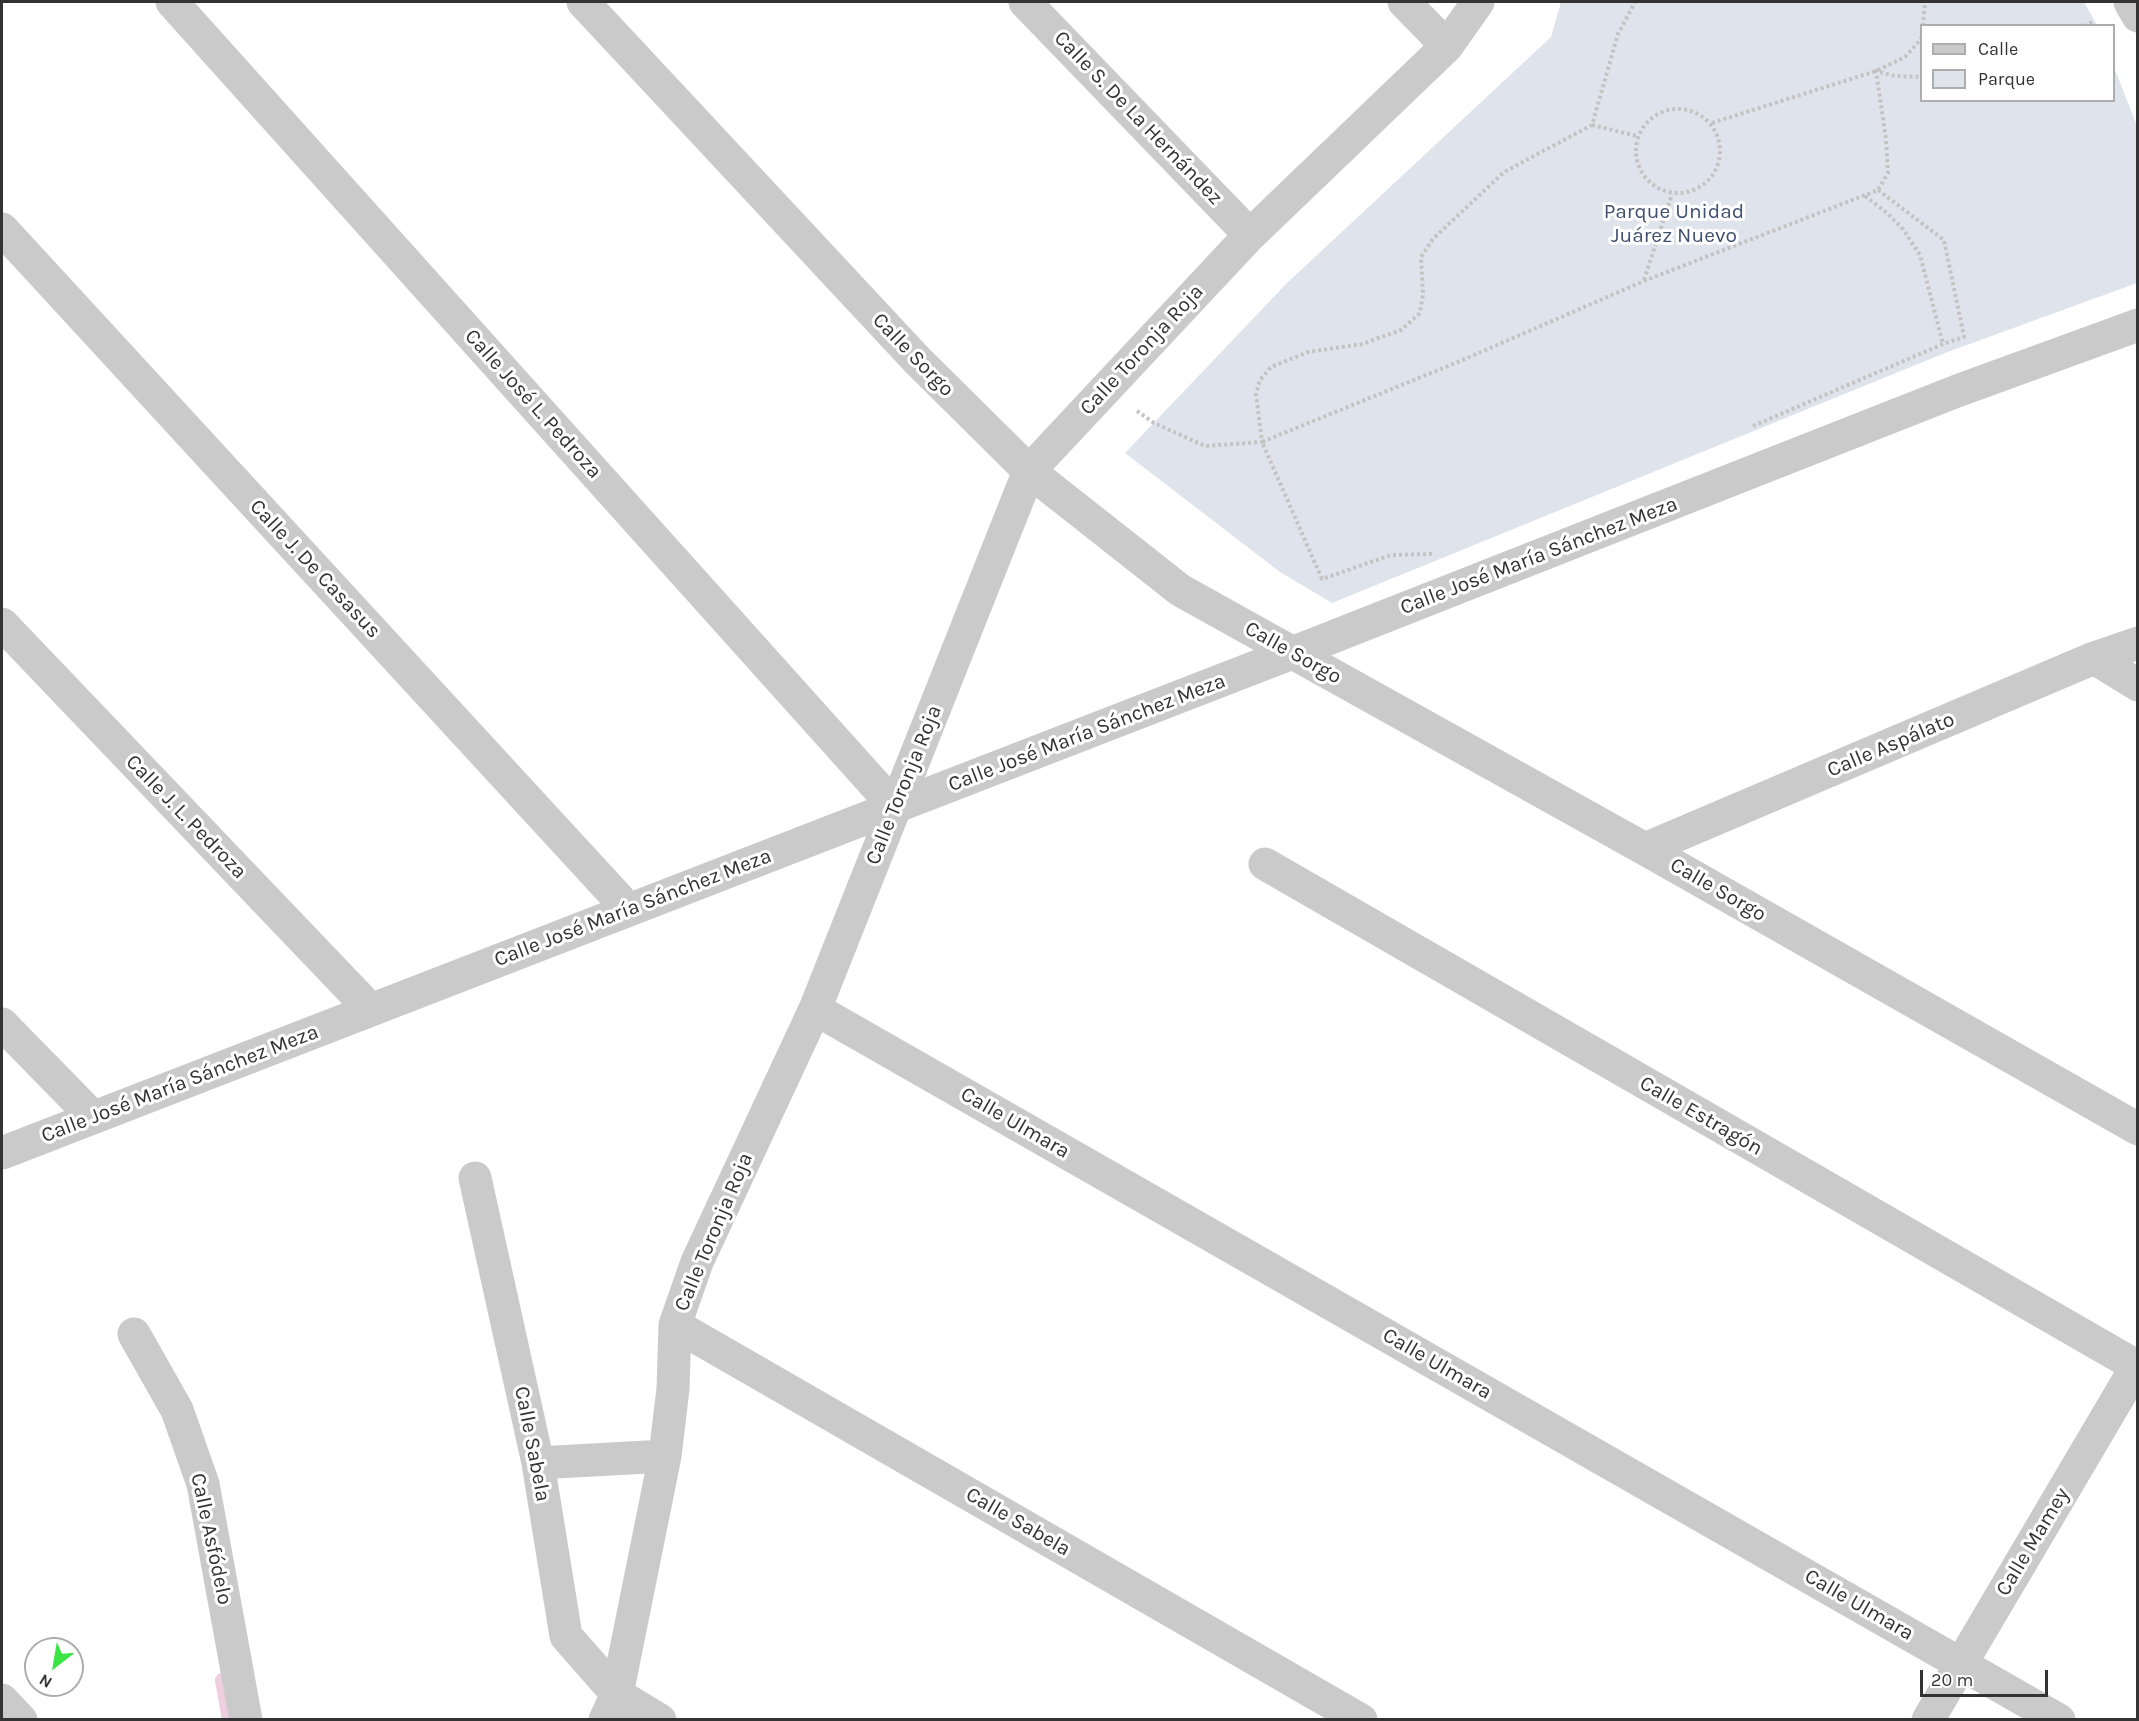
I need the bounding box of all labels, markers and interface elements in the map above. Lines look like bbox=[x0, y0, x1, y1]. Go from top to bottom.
legend bbox=[1920, 24, 2115, 102]
street label: Calle S. De La Hernández bbox=[1048, 26, 1228, 210]
text: Calle bbox=[1978, 38, 2018, 60]
text: Parque bbox=[1978, 68, 2035, 90]
park label: Parque Unidad Juárez Nuevo bbox=[1604, 199, 1744, 249]
street label: Calle Toronja Roja bbox=[1075, 279, 1209, 421]
street label: Calle Sorgo bbox=[867, 308, 959, 402]
street label: Calle José L. Pedroza bbox=[459, 324, 607, 484]
street label: Calle José María Sánchez Meza bbox=[1397, 491, 1681, 621]
street label: Calle J. De Casasus bbox=[244, 494, 386, 644]
street label: Calle Sorgo bbox=[1240, 616, 1346, 690]
street label: Calle José María Sánchez Meza bbox=[945, 668, 1229, 798]
street label: Calle Toronja Roja bbox=[861, 702, 947, 868]
street label: Calle Aspálato bbox=[1824, 707, 1958, 783]
street label: Calle J. L. Pedroza bbox=[120, 750, 252, 884]
street label: Calle José María Sánchez Meza bbox=[491, 843, 775, 973]
street label: Calle Sorgo bbox=[1665, 852, 1771, 928]
street label: Calle José María Sánchez Meza bbox=[38, 1019, 322, 1149]
street label: Calle Estragón bbox=[1635, 1071, 1767, 1161]
street label: Calle Ulmara bbox=[956, 1082, 1074, 1164]
street label: Calle Toronja Roja bbox=[669, 1149, 759, 1315]
street label: Calle Ulmara bbox=[1378, 1323, 1496, 1405]
street label: Calle Sabela bbox=[508, 1384, 556, 1504]
street label: Calle Asfódelo bbox=[185, 1471, 237, 1607]
street label: Calle Sabela bbox=[961, 1482, 1075, 1562]
street label: Calle Mamey bbox=[1991, 1483, 2075, 1601]
street label: Calle Ulmara bbox=[1800, 1564, 1918, 1646]
north arrow bbox=[24, 1637, 84, 1697]
scale bar bbox=[1923, 1658, 2050, 1696]
text: 20 m bbox=[1931, 1669, 1973, 1691]
text: N bbox=[36, 1670, 55, 1692]

